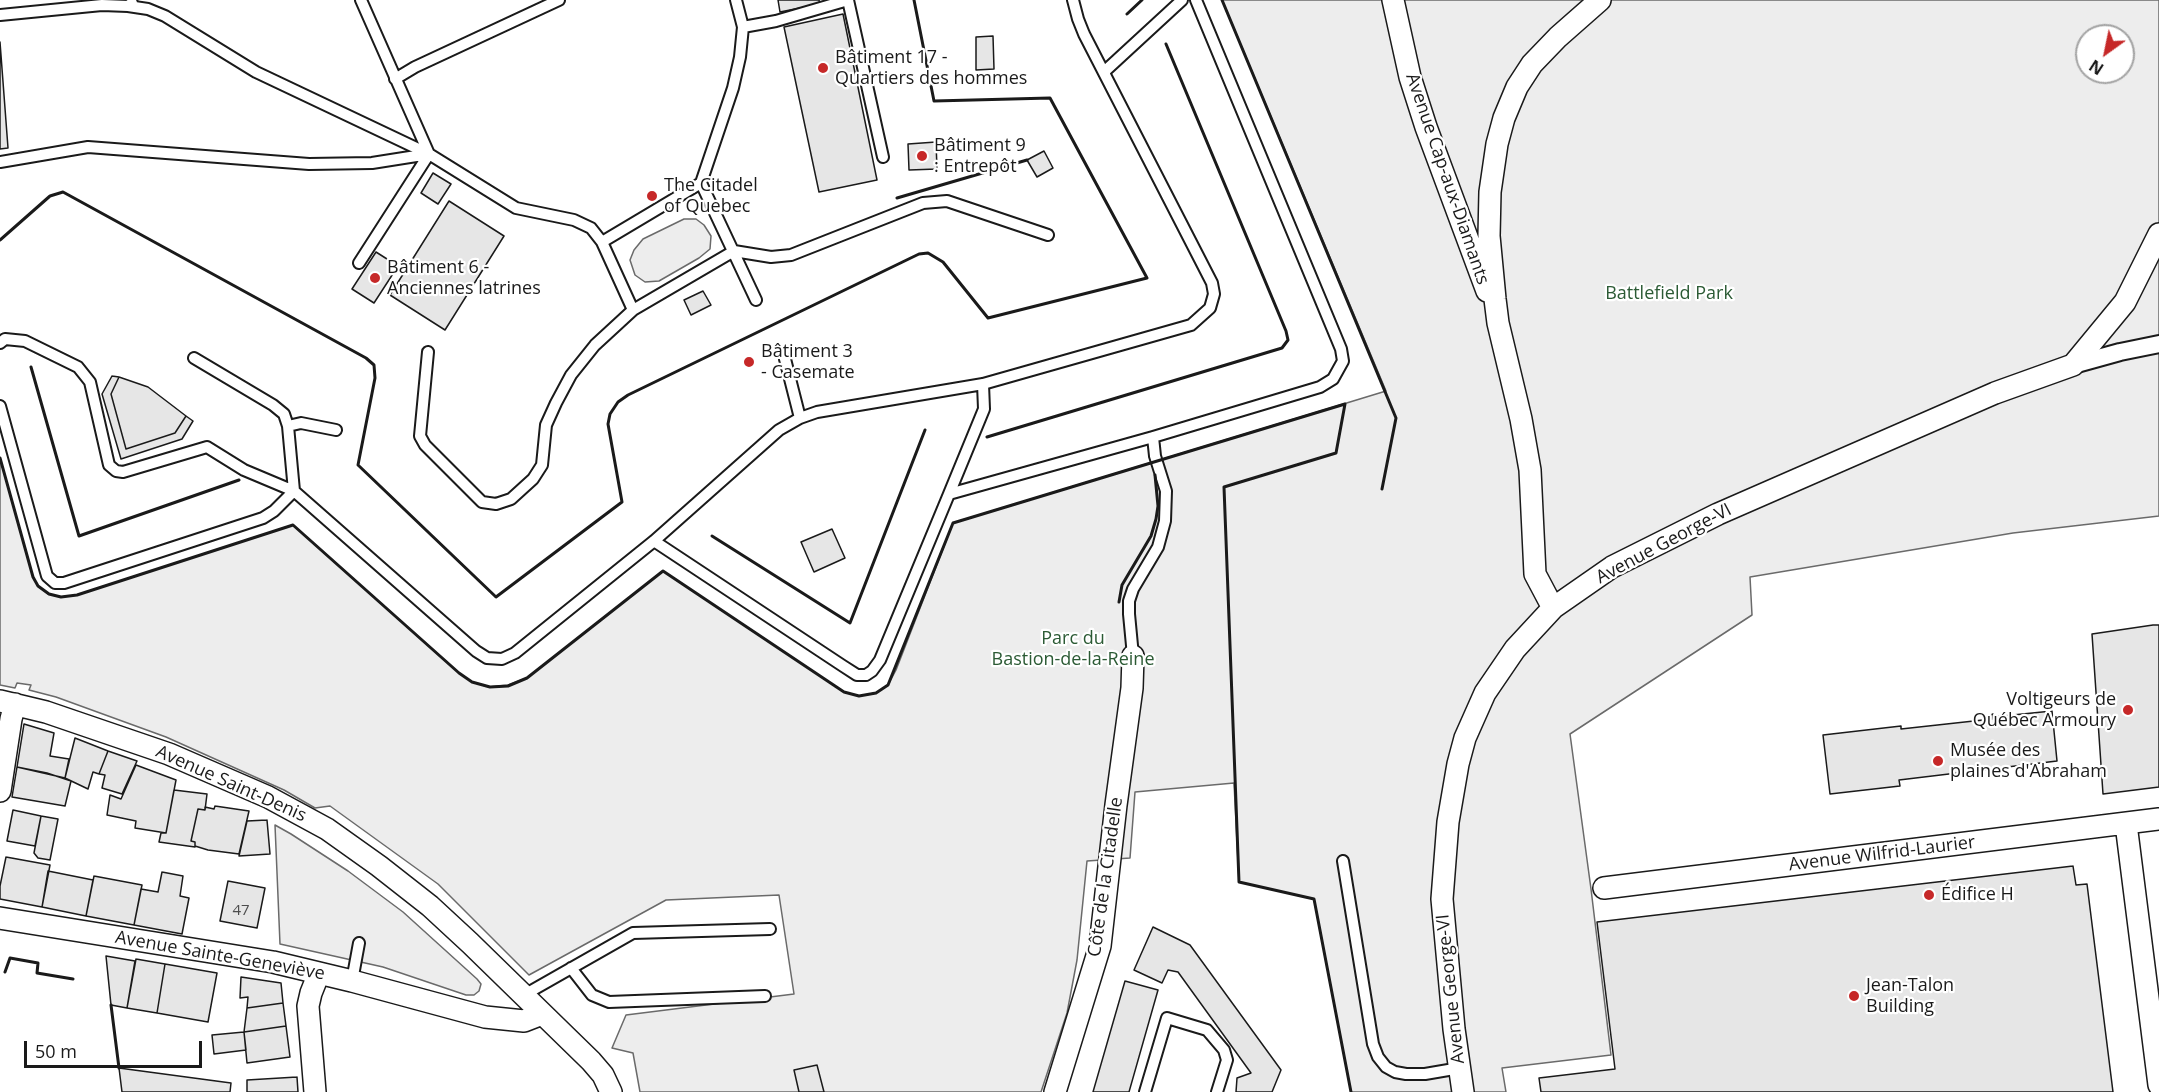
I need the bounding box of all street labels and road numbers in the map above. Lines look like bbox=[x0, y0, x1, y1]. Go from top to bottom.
street label: Avenue Cap-aux-Diamants bbox=[1401, 71, 1493, 287]
street label: Avenue George-VI bbox=[1593, 499, 1735, 589]
street label: Avenue Saint-Denis bbox=[152, 741, 310, 827]
street label: Côte de la Citadelle bbox=[1084, 796, 1128, 958]
street label: Avenue Wilfrid-Laurier bbox=[1788, 832, 1976, 876]
street label: Avenue George-VI bbox=[1432, 913, 1470, 1065]
street label: Avenue Sainte-Geneviève bbox=[114, 927, 326, 985]

